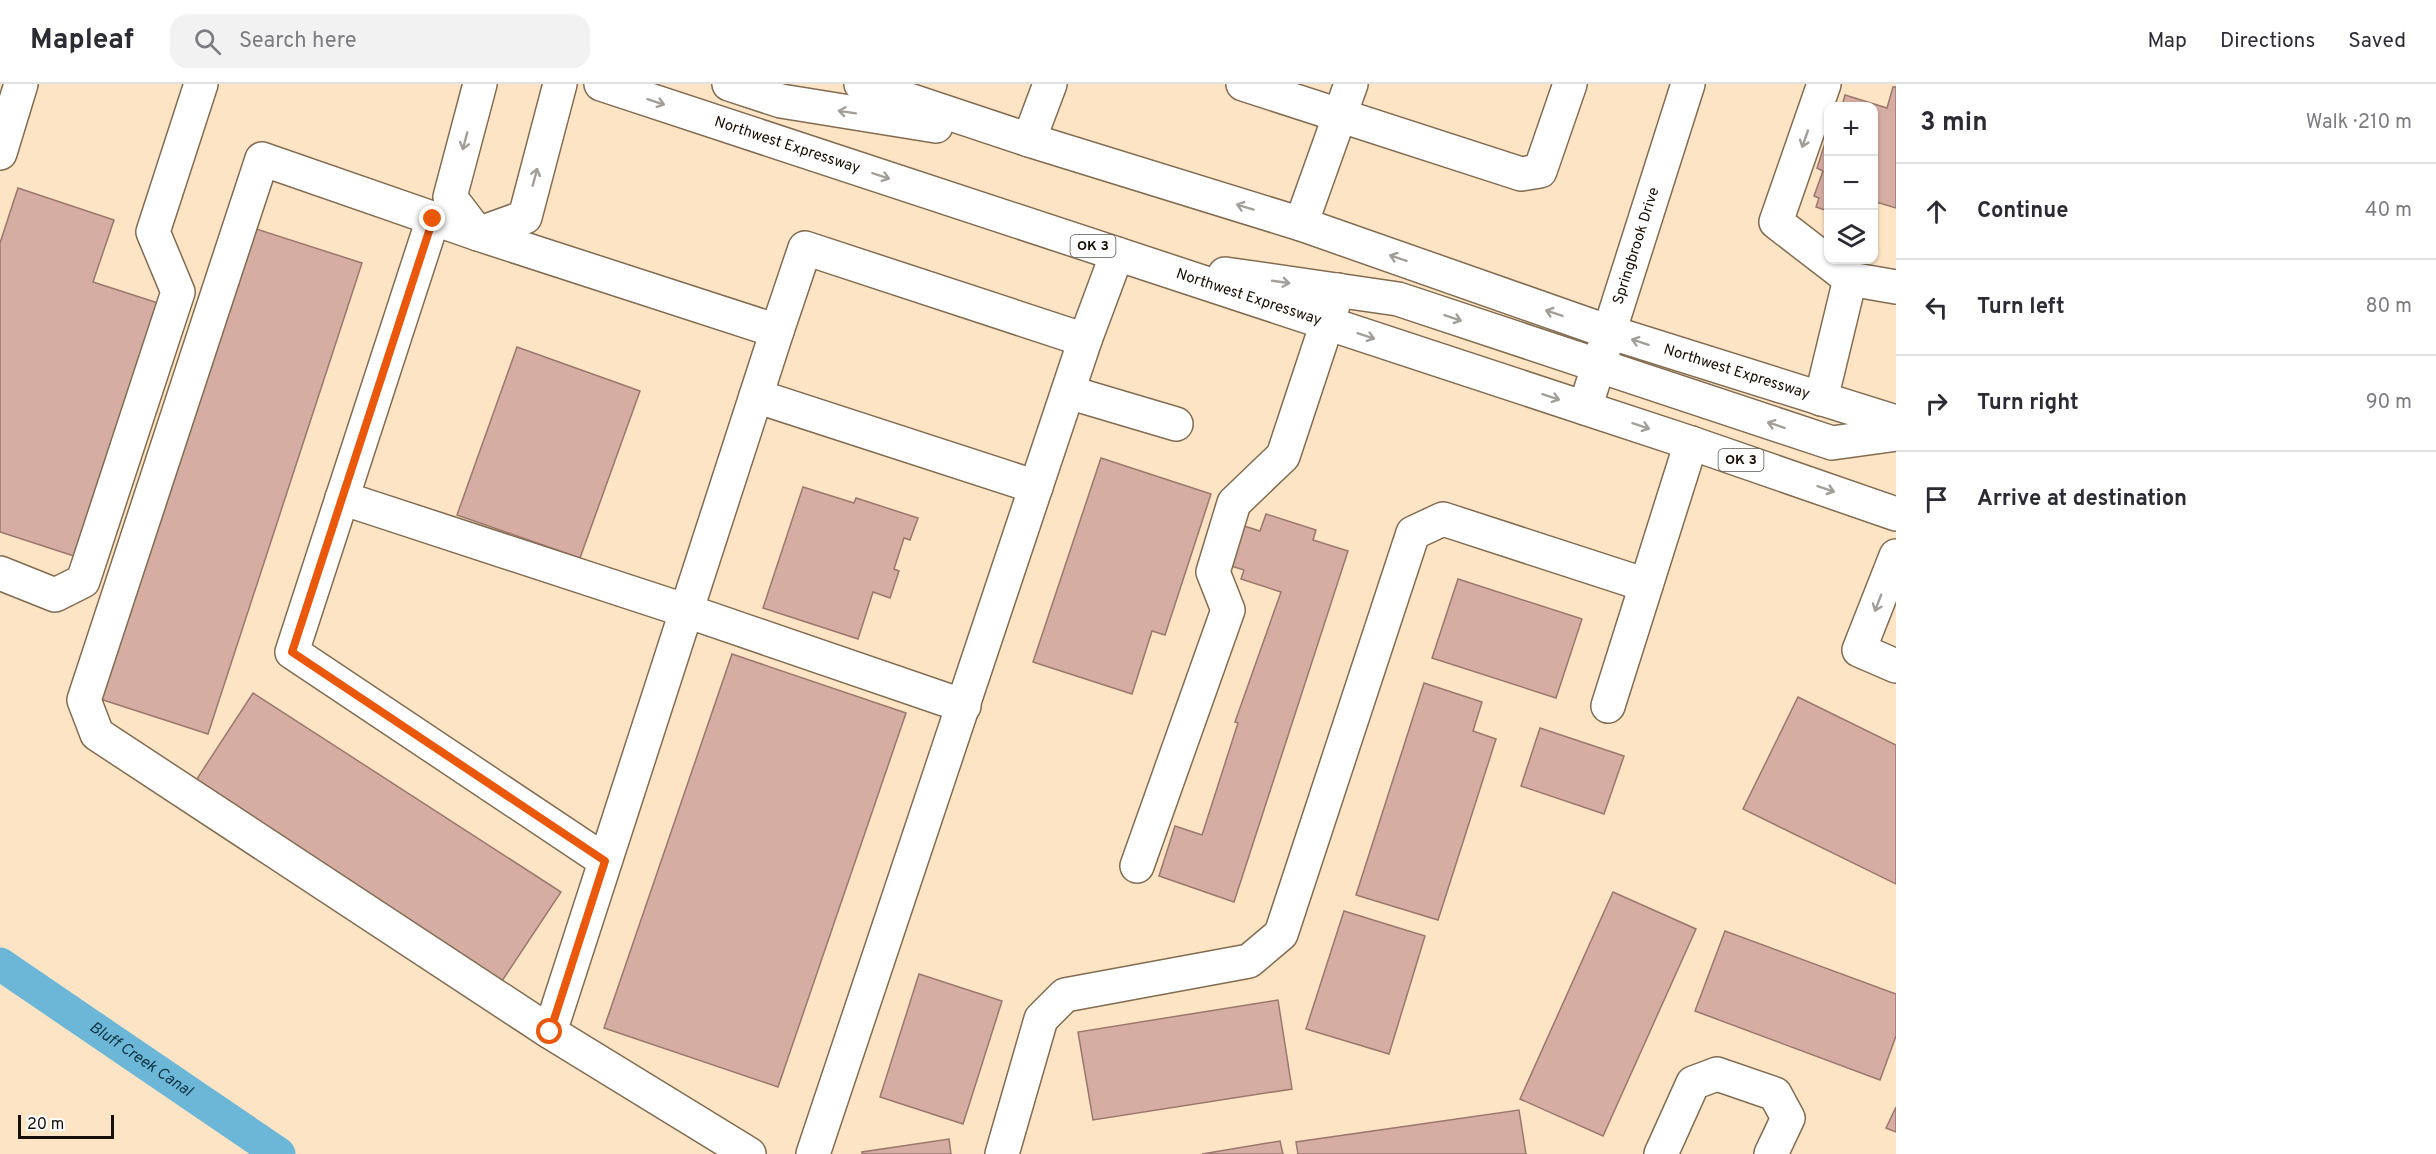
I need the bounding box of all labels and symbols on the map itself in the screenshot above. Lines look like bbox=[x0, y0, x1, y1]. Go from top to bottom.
one-way arrow bbox=[646, 98, 665, 109]
one-way arrow bbox=[838, 106, 858, 117]
street label: Northwest Expressway bbox=[712, 112, 863, 178]
one-way arrow bbox=[1798, 129, 1809, 148]
one-way arrow bbox=[459, 131, 471, 150]
one-way arrow bbox=[530, 168, 542, 187]
one-way arrow bbox=[871, 172, 890, 183]
street label: Springbrook Drive bbox=[1609, 185, 1664, 307]
one-way arrow bbox=[1236, 201, 1255, 212]
route end bbox=[419, 205, 445, 231]
road number: OK 3 bbox=[1070, 235, 1116, 257]
one-way arrow bbox=[1389, 252, 1408, 263]
street label: Northwest Expressway bbox=[1173, 265, 1324, 330]
one-way arrow bbox=[1271, 276, 1291, 287]
one-way arrow bbox=[1545, 306, 1564, 317]
one-way arrow bbox=[1443, 313, 1462, 324]
one-way arrow bbox=[1356, 331, 1375, 342]
one-way arrow bbox=[1631, 335, 1650, 346]
street label: Northwest Expressway bbox=[1661, 340, 1812, 404]
one-way arrow bbox=[1541, 392, 1560, 403]
one-way arrow bbox=[1767, 419, 1786, 430]
one-way arrow bbox=[1631, 422, 1650, 433]
road number: OK 3 bbox=[1718, 449, 1764, 471]
one-way arrow bbox=[1816, 485, 1834, 496]
one-way arrow bbox=[1871, 593, 1882, 612]
water label: Bluff Creek Canal bbox=[85, 1018, 197, 1102]
route start bbox=[536, 1018, 562, 1044]
scale bar bbox=[18, 1112, 114, 1140]

